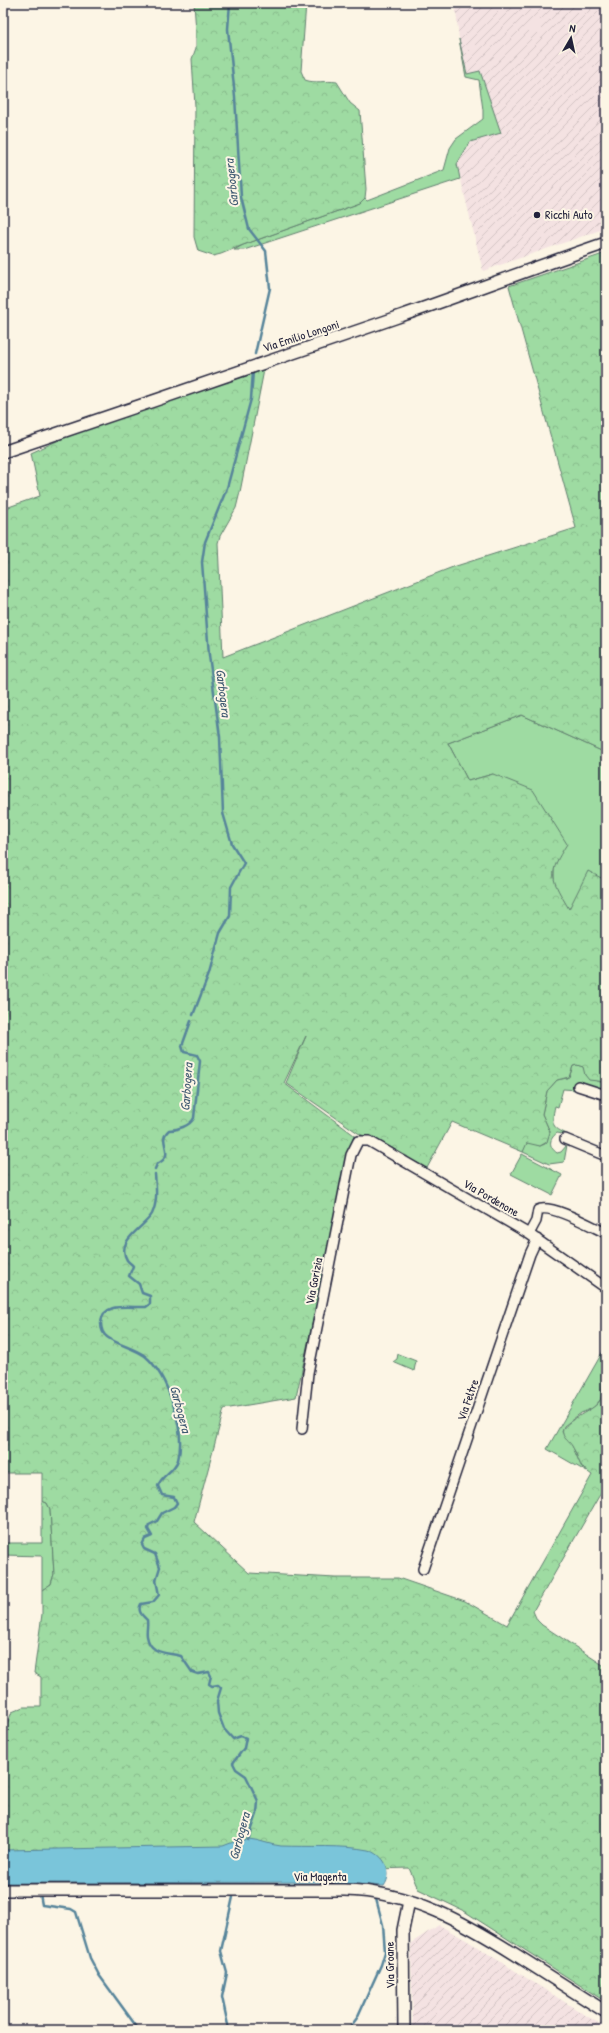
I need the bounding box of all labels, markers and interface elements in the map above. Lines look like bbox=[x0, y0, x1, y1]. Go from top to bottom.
north arrow bbox=[551, 18, 591, 58]
text: N bbox=[569, 21, 577, 36]
water label: Garbogera bbox=[219, 156, 243, 208]
place label: Ricchi Auto bbox=[545, 206, 593, 223]
marker: Ricchi Auto bbox=[532, 210, 542, 220]
street label: Via Emilio Longoni bbox=[260, 315, 341, 356]
water label: Garbogera bbox=[211, 668, 236, 720]
water label: Garbogera bbox=[175, 1061, 198, 1112]
street label: Via Pordenone bbox=[460, 1175, 523, 1221]
street label: Via Gorizia bbox=[301, 1256, 326, 1306]
street label: Via Feltre bbox=[453, 1377, 483, 1423]
water label: Garbogera bbox=[165, 1383, 196, 1437]
water label: Garbogera bbox=[224, 1809, 255, 1862]
street label: Via Magenta bbox=[293, 1868, 347, 1885]
street label: Via Groane bbox=[381, 1941, 398, 1989]

